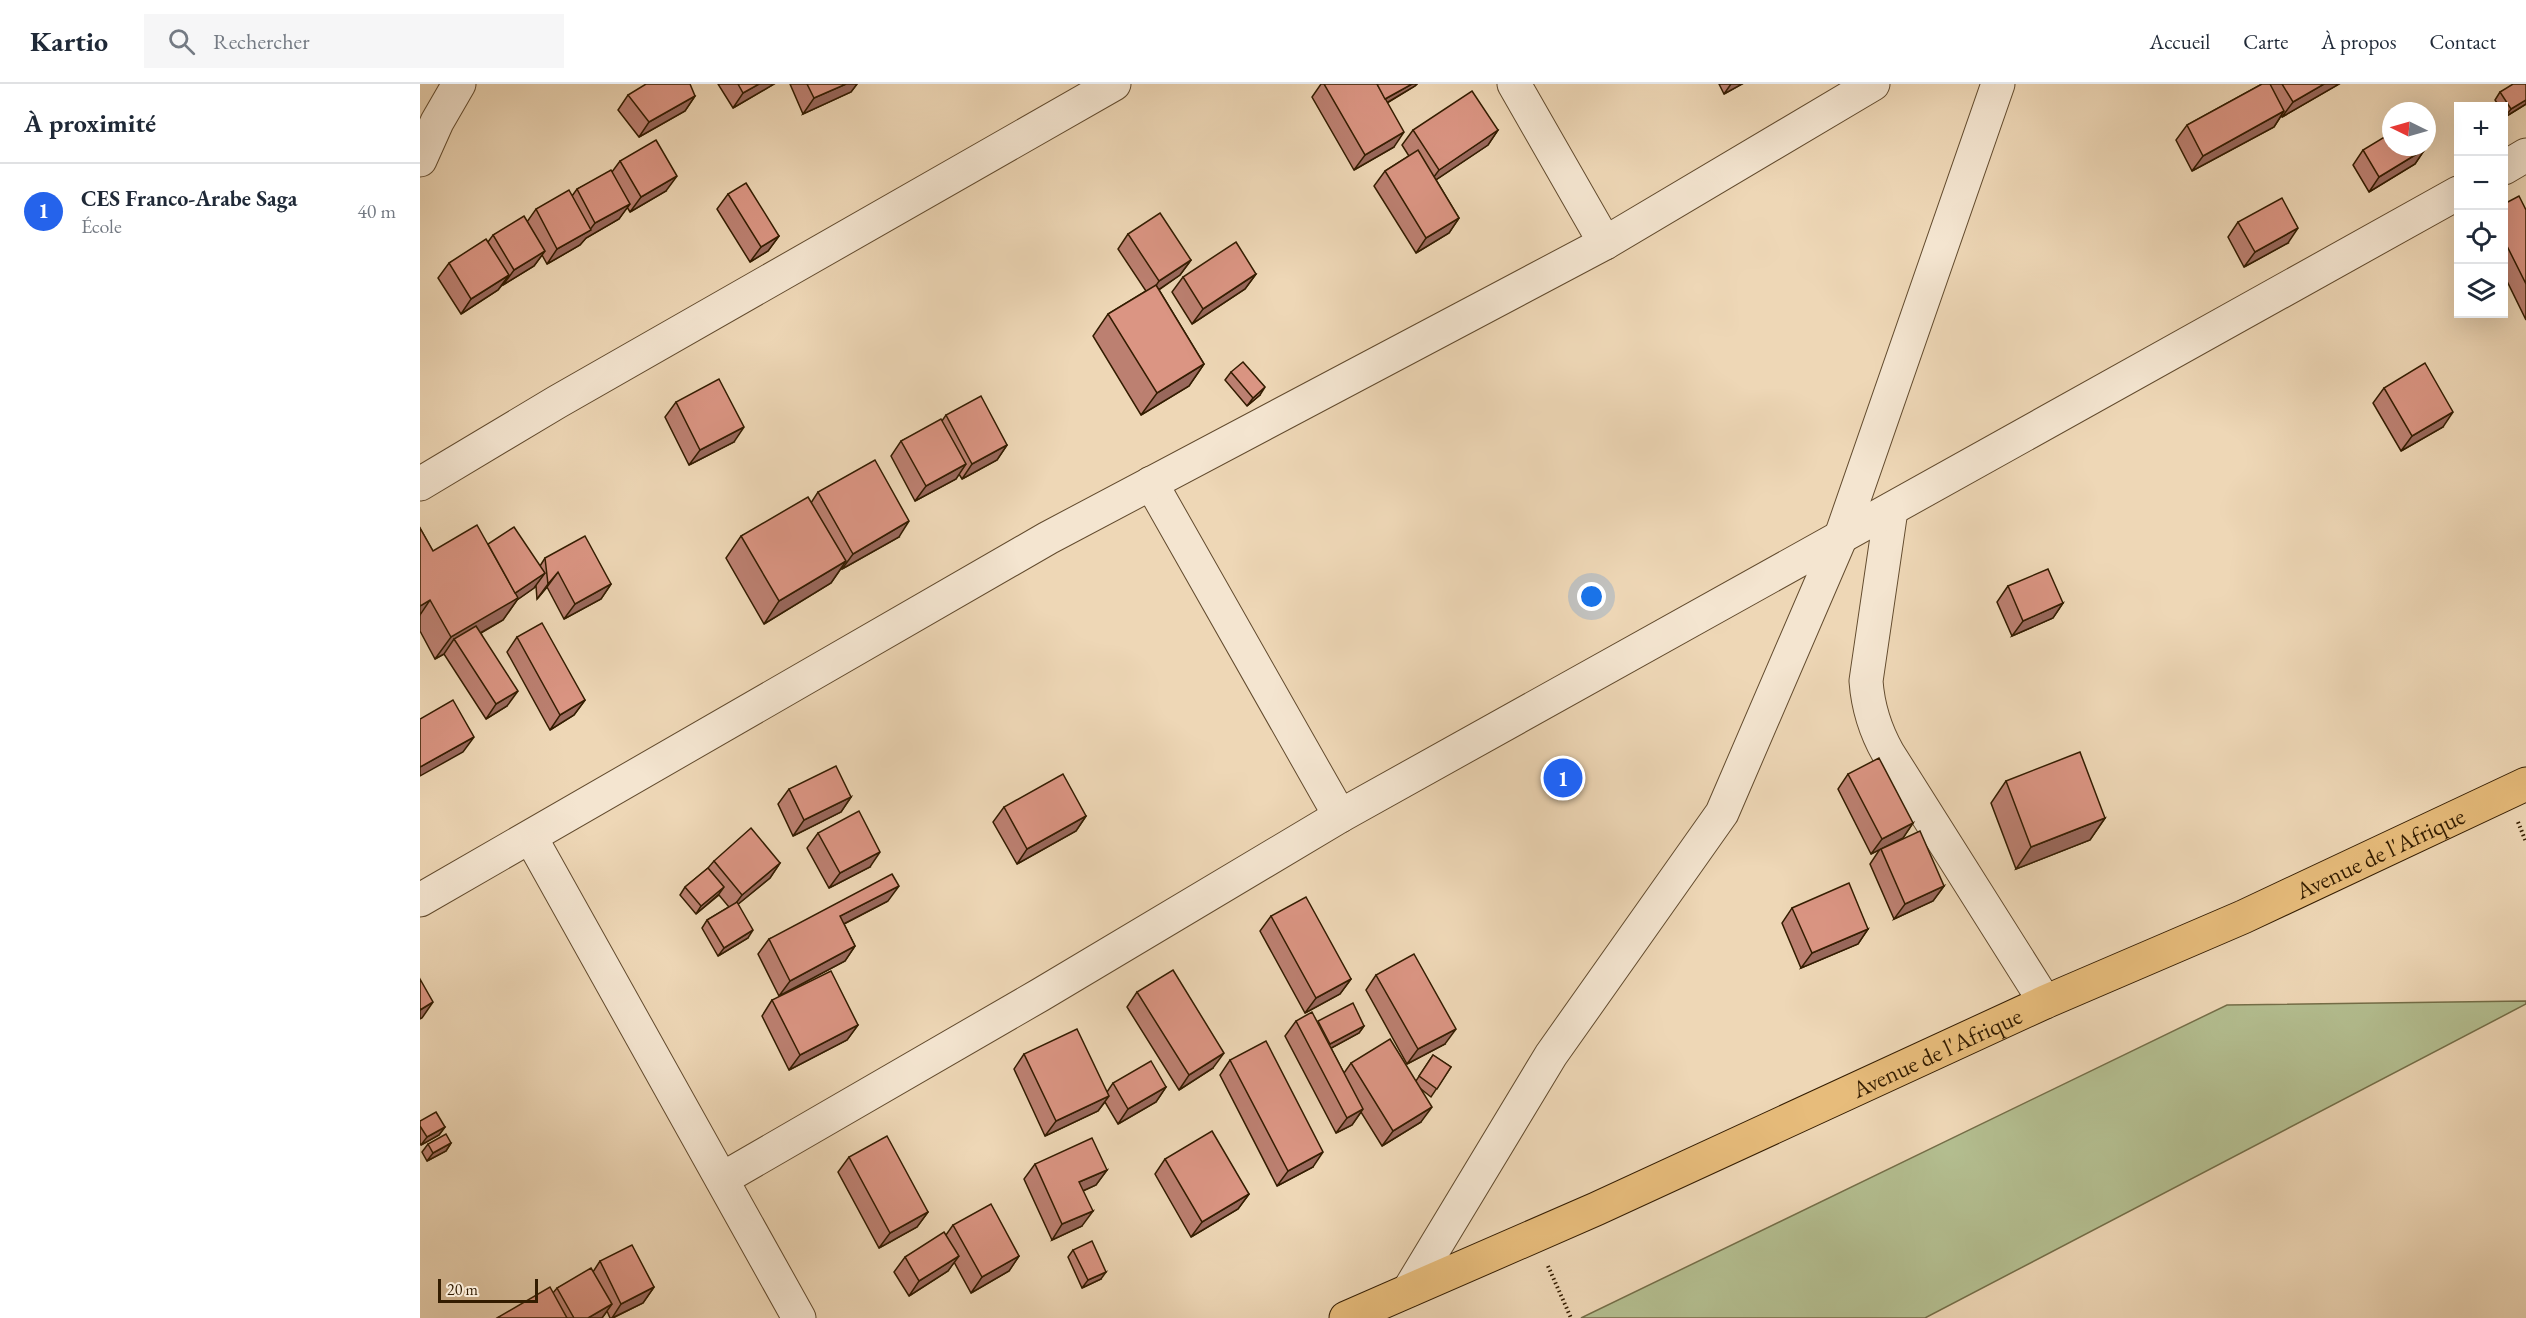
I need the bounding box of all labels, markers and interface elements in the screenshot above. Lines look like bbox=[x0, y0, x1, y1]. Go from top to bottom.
search box bbox=[144, 14, 564, 68]
text: Kartio bbox=[30, 23, 108, 59]
icon: search bbox=[165, 25, 198, 58]
text: Rechercher bbox=[213, 27, 310, 56]
text: Accueil bbox=[2150, 28, 2210, 55]
text: Carte bbox=[2243, 28, 2288, 55]
text: À propos bbox=[2321, 28, 2396, 55]
text: Contact bbox=[2429, 28, 2496, 55]
north arrow bbox=[2382, 102, 2436, 156]
map controls bbox=[2454, 102, 2508, 318]
button: + bbox=[2454, 102, 2508, 156]
text: À proximité bbox=[24, 106, 156, 140]
button: − bbox=[2454, 156, 2508, 210]
text: CES Franco-Arabe Saga bbox=[81, 184, 297, 213]
text: 1 bbox=[38, 198, 49, 224]
text: 40 m bbox=[357, 198, 396, 224]
button: locate bbox=[2454, 210, 2508, 264]
text: École bbox=[81, 213, 122, 239]
button: layers bbox=[2454, 264, 2508, 318]
your location bbox=[1577, 582, 1606, 611]
pin: 1 bbox=[1544, 756, 1582, 800]
street label: Avenue de l'Afrique bbox=[2290, 800, 2470, 906]
street label: Avenue de l'Afrique bbox=[1846, 999, 2027, 1105]
scale bar bbox=[438, 1276, 538, 1304]
text: 20 m bbox=[447, 1279, 478, 1300]

